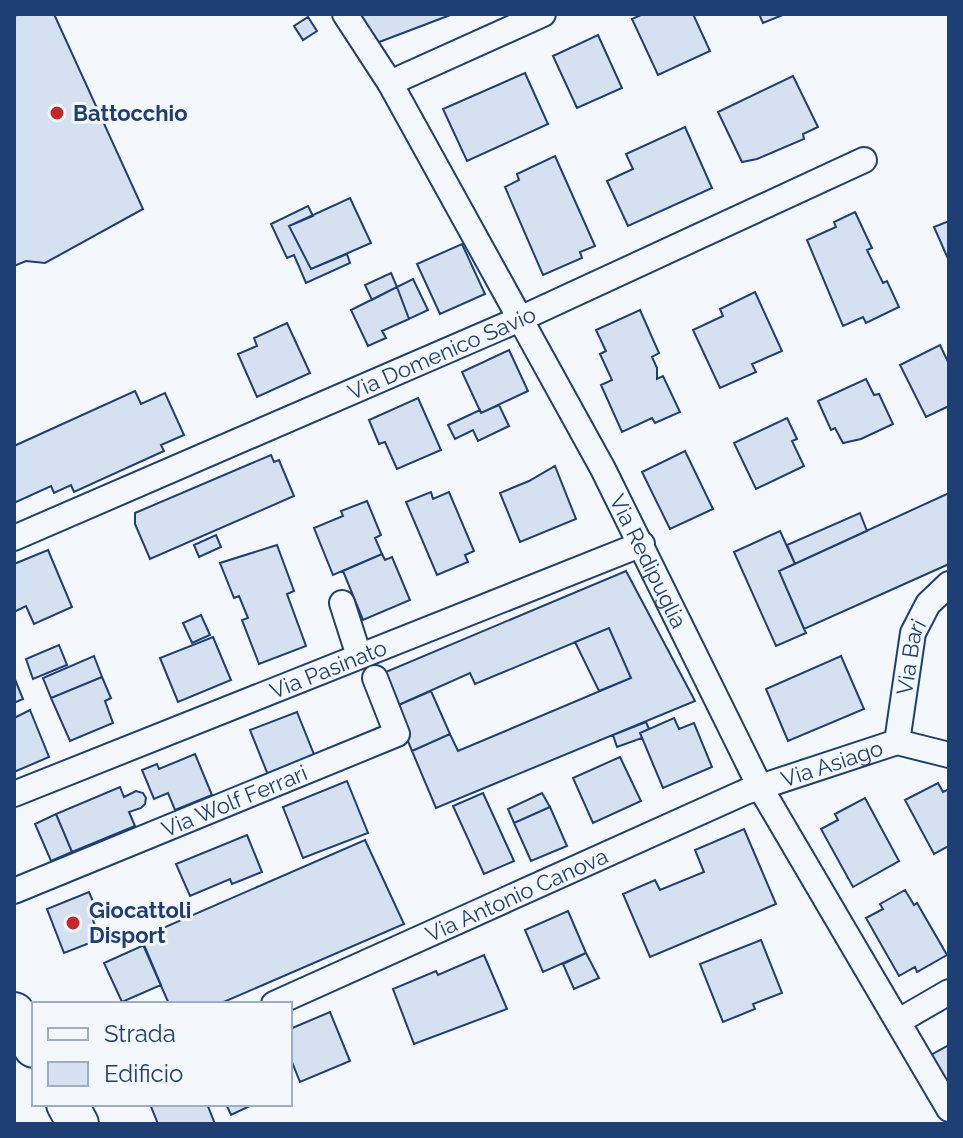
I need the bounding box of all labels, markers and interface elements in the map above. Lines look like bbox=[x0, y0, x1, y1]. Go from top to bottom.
place label: Battocchio bbox=[73, 100, 187, 126]
marker: Battocchio bbox=[48, 104, 66, 122]
street label: Via Domenico Savio bbox=[344, 301, 540, 405]
street label: Via Redipuglia bbox=[605, 490, 692, 632]
street label: Via Bari bbox=[891, 614, 931, 697]
street label: Via Pasinato bbox=[266, 634, 390, 704]
street label: Via Asiago bbox=[778, 735, 886, 792]
street label: Via Wolf Ferrari bbox=[158, 759, 311, 842]
street label: Via Antonio Canova bbox=[421, 843, 612, 947]
place label: Giocattoli Disport bbox=[89, 897, 191, 948]
marker: Giocattoli Disport bbox=[64, 914, 82, 932]
legend bbox=[32, 1002, 292, 1106]
text: Strada bbox=[104, 1019, 176, 1048]
text: Edificio bbox=[104, 1059, 183, 1088]

